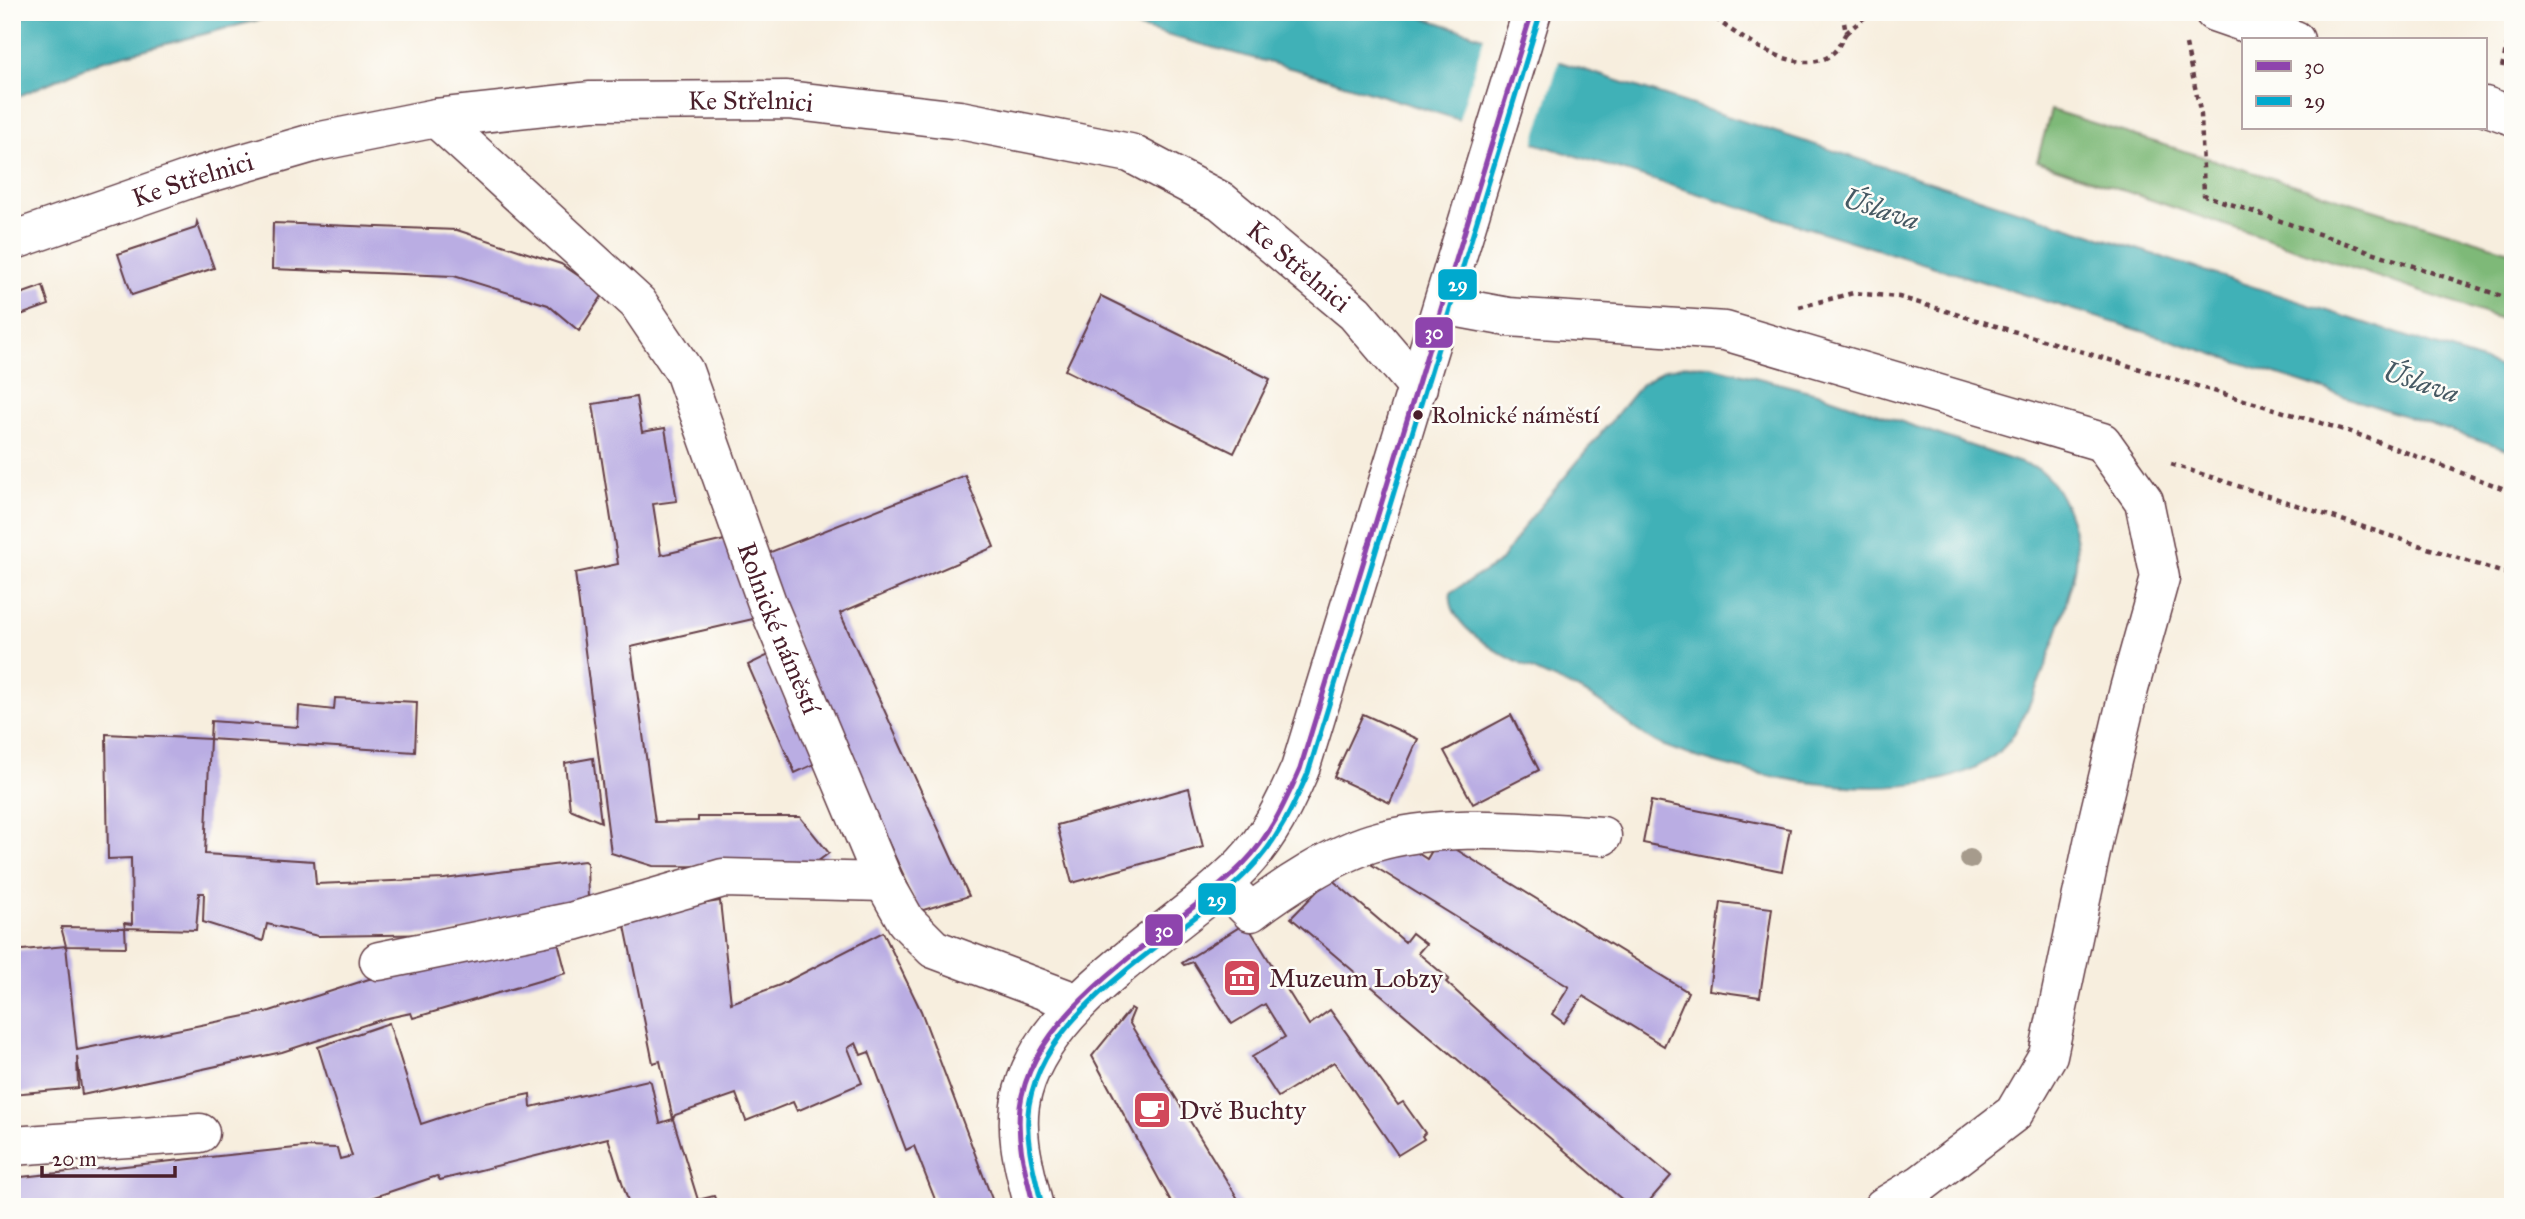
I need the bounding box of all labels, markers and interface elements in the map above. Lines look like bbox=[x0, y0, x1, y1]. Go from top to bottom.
legend bbox=[2242, 38, 2486, 130]
text: 30 bbox=[2304, 54, 2325, 80]
street label: Ke Střelnici bbox=[688, 84, 815, 119]
text: 29 bbox=[2304, 88, 2326, 114]
street label: Ke Střelnici bbox=[128, 145, 257, 214]
water label: Úslava bbox=[1838, 180, 1924, 238]
street label: Ke Střelnici bbox=[1241, 214, 1357, 319]
line badge: 29 bbox=[1437, 268, 1478, 301]
text: 29 bbox=[1448, 273, 1468, 297]
line badge: 30 bbox=[1414, 316, 1454, 349]
text: 30 bbox=[1425, 321, 1443, 345]
water label: Úslava bbox=[2378, 353, 2464, 411]
place label: Rolnické náměstí bbox=[1431, 400, 1601, 430]
marker: Rolnické náměstí bbox=[1411, 408, 1425, 422]
street label: Rolnické náměstí bbox=[731, 538, 828, 720]
line badge: 29 bbox=[1197, 882, 1237, 916]
text: 29 bbox=[1207, 888, 1227, 912]
line badge: 30 bbox=[1144, 913, 1184, 947]
text: 30 bbox=[1155, 919, 1173, 943]
museum icon: Muzeum Lobzy bbox=[1221, 957, 1263, 999]
place label: Muzeum Lobzy bbox=[1269, 962, 1444, 994]
cafe icon: Dvě Buchty bbox=[1131, 1089, 1173, 1131]
place label: Dvě Buchty bbox=[1179, 1094, 1307, 1126]
scale bar bbox=[42, 1135, 175, 1179]
text: 20 m bbox=[52, 1146, 97, 1172]

